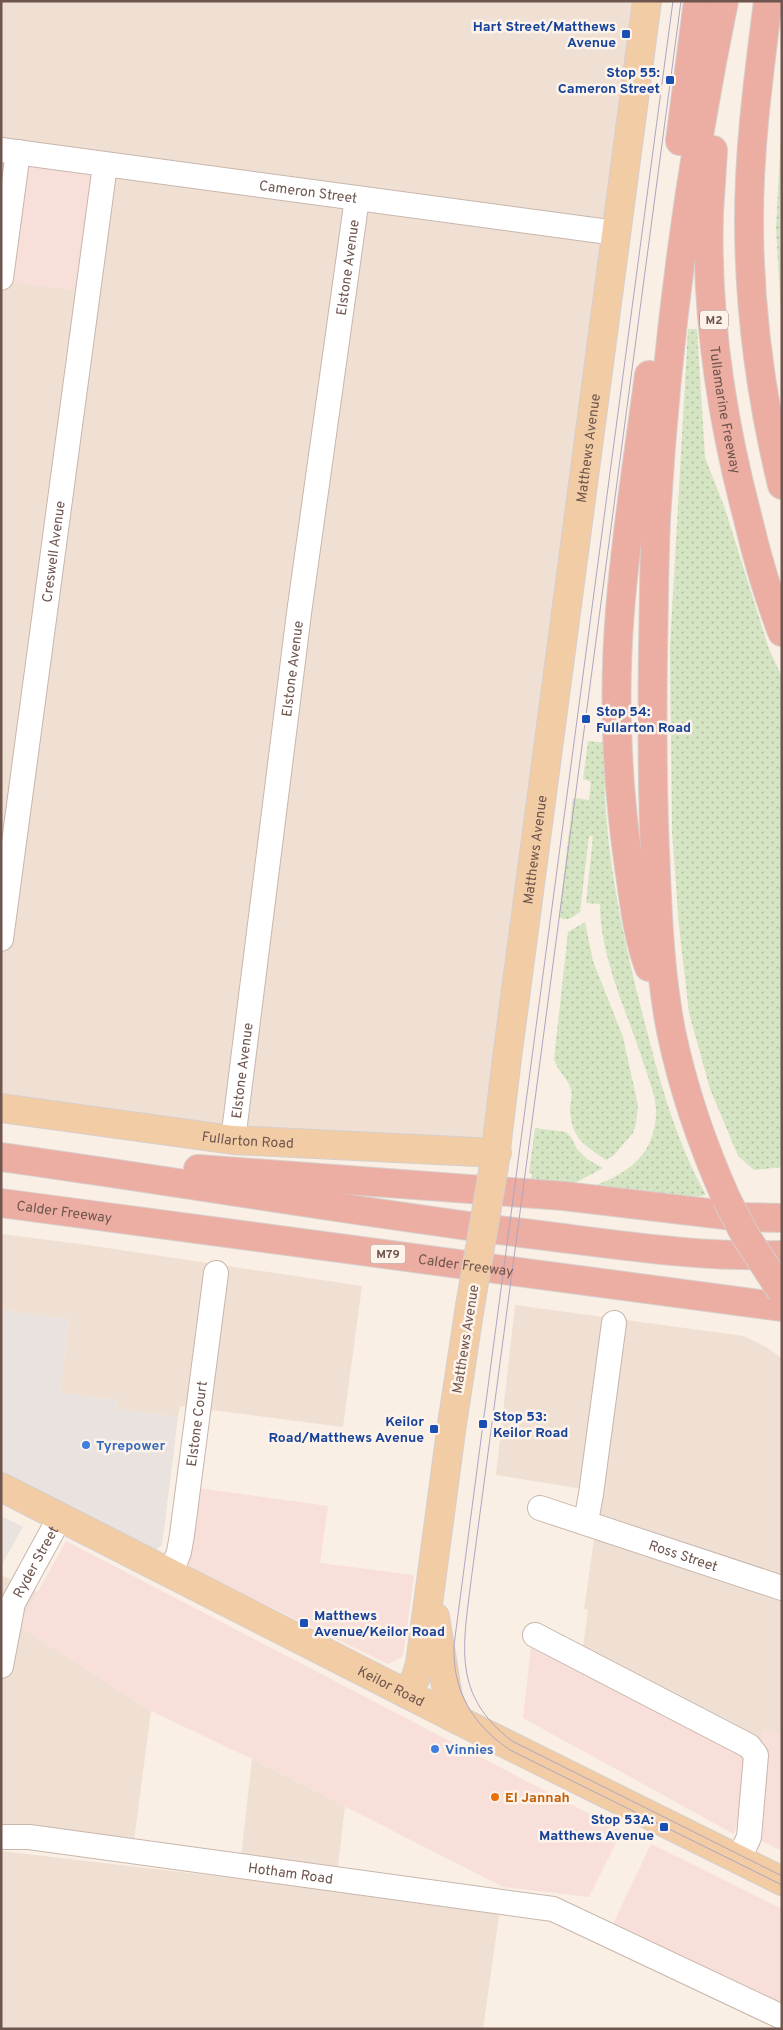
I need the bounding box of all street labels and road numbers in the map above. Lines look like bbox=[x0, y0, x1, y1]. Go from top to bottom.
street label: Cameron Street bbox=[258, 178, 358, 208]
street label: Elstone Avenue bbox=[334, 219, 364, 317]
road number: M2 bbox=[700, 310, 728, 330]
street label: Tullamarine Freeway bbox=[705, 345, 744, 476]
street label: Matthews Avenue bbox=[574, 393, 605, 504]
street label: Creswell Avenue bbox=[39, 500, 70, 604]
street label: Elstone Avenue bbox=[279, 620, 308, 718]
street label: Matthews Avenue bbox=[520, 794, 552, 905]
street label: Elstone Avenue bbox=[229, 1022, 258, 1120]
street label: Fullarton Road bbox=[201, 1129, 294, 1153]
street label: Calder Freeway bbox=[15, 1198, 113, 1228]
road number: M79 bbox=[370, 1244, 406, 1264]
street label: Calder Freeway bbox=[417, 1252, 514, 1281]
street label: Matthews Avenue bbox=[450, 1284, 483, 1395]
street label: Elstone Court bbox=[184, 1380, 212, 1468]
street label: Ryder Street bbox=[10, 1524, 63, 1601]
street label: Ross Street bbox=[646, 1537, 720, 1576]
street label: Keilor Road bbox=[354, 1663, 427, 1711]
street label: Hotham Road bbox=[247, 1860, 334, 1889]

